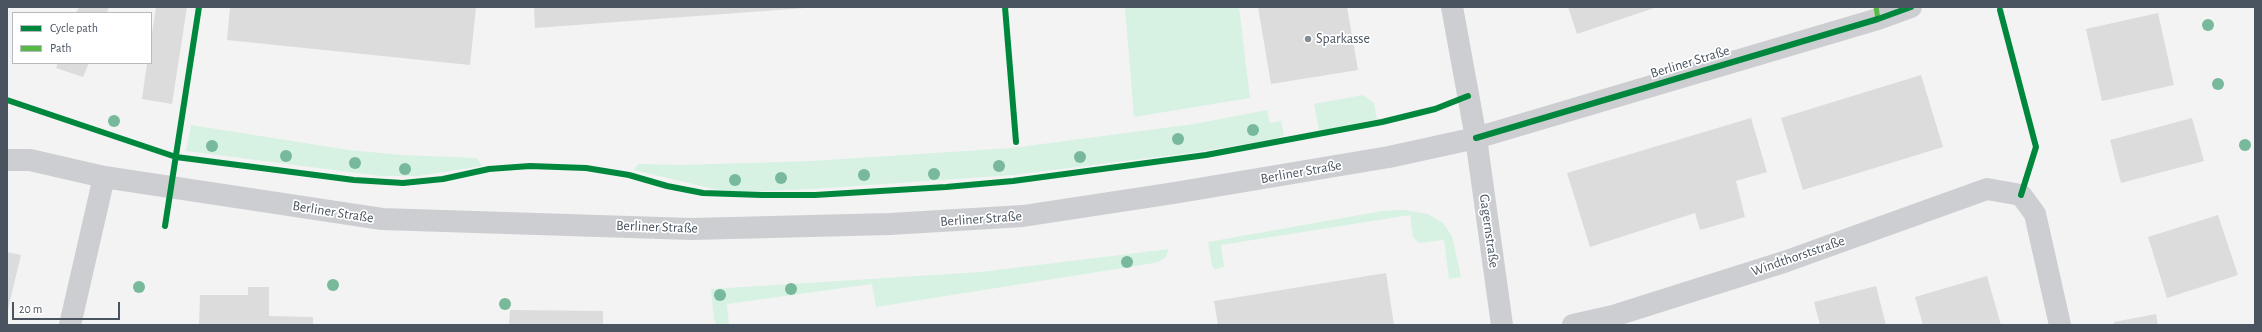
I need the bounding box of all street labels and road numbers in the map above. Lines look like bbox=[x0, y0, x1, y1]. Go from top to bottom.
street label: Berliner Straße bbox=[1648, 42, 1732, 82]
street label: Berliner Straße bbox=[1259, 157, 1343, 187]
street label: Gagernstraße bbox=[1476, 193, 1502, 269]
street label: Berliner Straße bbox=[291, 197, 375, 227]
street label: Berliner Straße bbox=[940, 208, 1022, 230]
street label: Berliner Straße bbox=[616, 217, 698, 237]
street label: Windthorststraße bbox=[1749, 232, 1847, 280]

